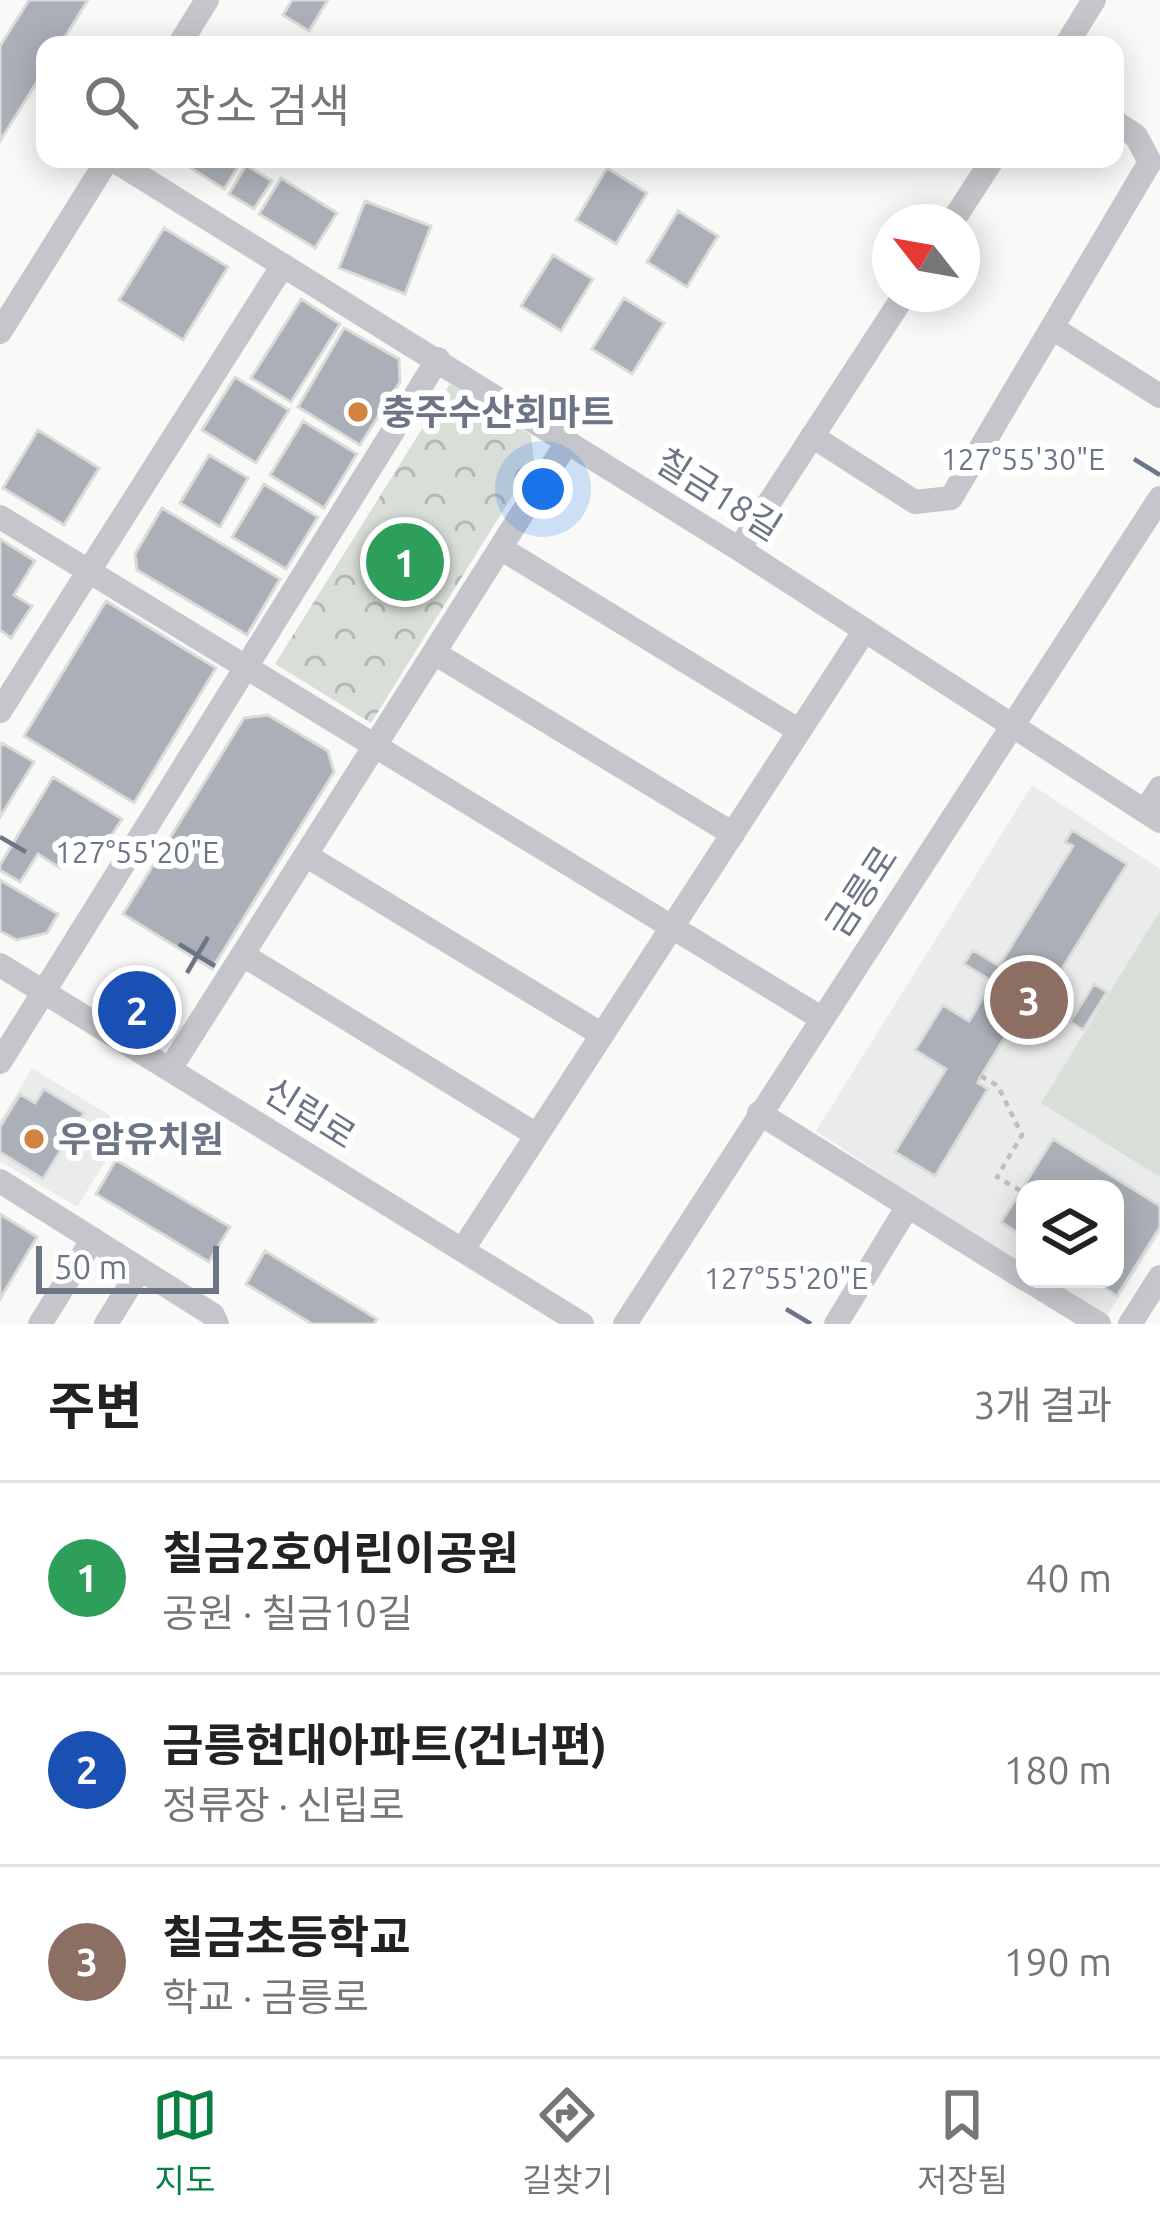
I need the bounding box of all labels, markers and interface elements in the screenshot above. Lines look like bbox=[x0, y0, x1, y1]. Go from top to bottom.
search box bbox=[36, 36, 1124, 168]
icon: search bbox=[78, 69, 144, 135]
text: 장소 검색 bbox=[174, 80, 350, 131]
north arrow bbox=[872, 204, 980, 312]
place label: 충주수산회마트 bbox=[382, 391, 614, 432]
marker: 충주수산회마트 bbox=[345, 399, 371, 425]
street label: 칠금18길 bbox=[649, 439, 789, 548]
text: 127°55'30"E bbox=[941, 442, 1105, 476]
your location bbox=[513, 459, 573, 519]
pin: 1 bbox=[366, 517, 444, 607]
text: 127°55'20"E bbox=[55, 835, 219, 869]
street label: 금릉로 bbox=[816, 838, 905, 944]
pin: 3 bbox=[990, 955, 1068, 1045]
pin: 2 bbox=[98, 965, 176, 1055]
street label: 신립로 bbox=[257, 1069, 363, 1156]
place label: 우암유치원 bbox=[58, 1118, 224, 1159]
marker: 우암유치원 bbox=[21, 1126, 47, 1152]
map controls bbox=[1016, 1180, 1124, 1288]
button: layers bbox=[1016, 1180, 1124, 1288]
scale bar bbox=[36, 1240, 219, 1293]
text: 50 m bbox=[54, 1248, 127, 1285]
text: 127°55'20"E bbox=[704, 1261, 868, 1295]
text: 주변 bbox=[48, 1376, 142, 1434]
text: 3개 결과 bbox=[973, 1383, 1112, 1426]
text: 칠금2호어린이공원 bbox=[162, 1527, 519, 1578]
text: 1 bbox=[76, 1556, 98, 1599]
text: 40 m bbox=[1025, 1556, 1112, 1599]
text: 공원 · 칠금10길 bbox=[162, 1591, 413, 1634]
text: 금릉현대아파트(건너편) bbox=[162, 1719, 607, 1770]
text: 2 bbox=[76, 1748, 98, 1791]
text: 180 m bbox=[1003, 1748, 1112, 1791]
text: 정류장 · 신립로 bbox=[162, 1783, 405, 1826]
text: 칠금초등학교 bbox=[162, 1911, 410, 1962]
text: 3 bbox=[76, 1940, 98, 1983]
text: 190 m bbox=[1003, 1940, 1112, 1983]
text: 학교 · 금릉로 bbox=[162, 1975, 369, 2018]
tab: 지도 bbox=[152, 2082, 218, 2202]
tab: 길찾기 bbox=[522, 2082, 613, 2202]
tab: 저장됨 bbox=[917, 2082, 1008, 2202]

